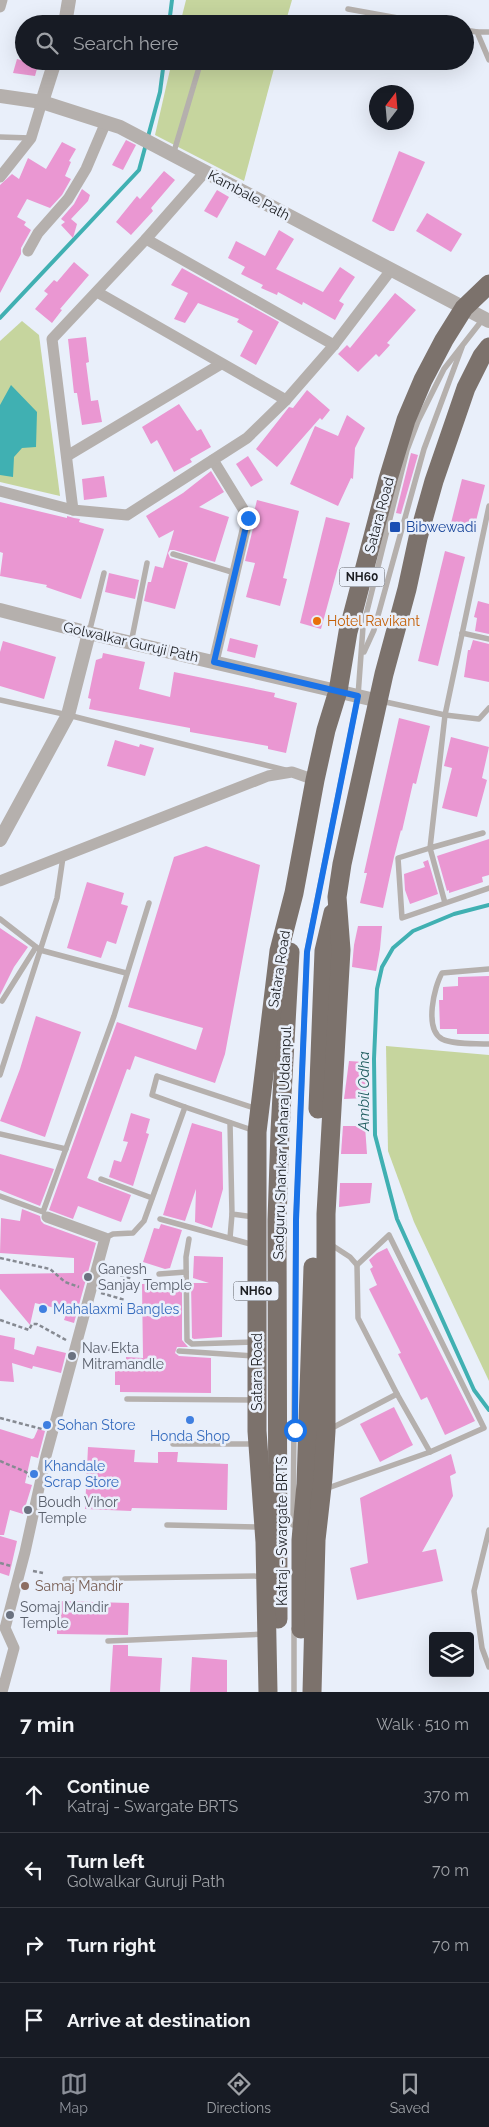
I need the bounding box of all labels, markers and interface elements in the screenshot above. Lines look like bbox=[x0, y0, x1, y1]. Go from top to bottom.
search box bbox=[15, 15, 474, 70]
icon: search bbox=[33, 29, 61, 57]
text: Search here bbox=[73, 32, 179, 54]
north arrow bbox=[369, 85, 414, 130]
street label: Kambale Path bbox=[205, 167, 293, 223]
street label: Satara Road bbox=[361, 475, 397, 555]
route end bbox=[237, 507, 260, 530]
place label: Bibwewadi bbox=[406, 519, 477, 535]
marker: Bibwewadi bbox=[388, 520, 402, 534]
road number: NH60 bbox=[340, 568, 384, 586]
place label: Hotel Ravikant bbox=[327, 613, 420, 629]
marker: Hotel Ravikant bbox=[311, 615, 323, 627]
street label: Golwalkar Guruji Path bbox=[62, 619, 200, 665]
street label: Satara Road bbox=[265, 929, 293, 1009]
street label: Sadguru Shankar Maharaj Uddanpul bbox=[270, 1026, 294, 1260]
water label: Ambil Odha bbox=[355, 1051, 373, 1132]
place label: Ganesh Sanjay Temple bbox=[98, 1261, 192, 1293]
marker: Ganesh Sanjay Temple bbox=[82, 1271, 94, 1283]
road number: NH60 bbox=[234, 1282, 278, 1300]
place label: Mahalaxmi Bangles bbox=[53, 1301, 179, 1317]
marker: Mahalaxmi Bangles bbox=[37, 1303, 49, 1315]
street label: Satara Road bbox=[249, 1333, 265, 1411]
place label: Nav Ekta Mitramandle bbox=[82, 1340, 164, 1372]
marker: Nav Ekta Mitramandle bbox=[66, 1350, 78, 1362]
marker: Honda Shop bbox=[184, 1414, 196, 1426]
place label: Sohan Store bbox=[57, 1417, 136, 1433]
marker: Sohan Store bbox=[41, 1419, 53, 1431]
route start bbox=[284, 1419, 307, 1442]
place label: Honda Shop bbox=[150, 1428, 230, 1444]
street label: Katraj - Swargate BRTS bbox=[274, 1456, 290, 1606]
place label: Khandale Scrap Store bbox=[44, 1458, 119, 1490]
marker: Khandale Scrap Store bbox=[28, 1468, 40, 1480]
place label: Boudh Vihor Temple bbox=[38, 1494, 118, 1526]
marker: Boudh Vihor Temple bbox=[22, 1504, 34, 1516]
place label: Samaj Mandir bbox=[35, 1578, 123, 1594]
marker: Samaj Mandir bbox=[19, 1580, 31, 1592]
place label: Somaj Mandir Temple bbox=[20, 1599, 109, 1631]
marker: Somaj Mandir Temple bbox=[4, 1609, 16, 1621]
map controls bbox=[429, 1632, 474, 1677]
button: layers bbox=[429, 1632, 474, 1677]
text: 7 min bbox=[20, 1712, 74, 1737]
text: Walk · 510 m bbox=[376, 1715, 469, 1734]
text: Continue bbox=[67, 1775, 150, 1797]
icon: ahead bbox=[20, 1781, 48, 1809]
text: 370 m bbox=[423, 1786, 469, 1805]
text: Katraj - Swargate BRTS bbox=[67, 1797, 238, 1816]
text: Turn left bbox=[67, 1850, 144, 1872]
icon: left bbox=[20, 1856, 48, 1884]
text: 70 m bbox=[432, 1861, 469, 1880]
text: Golwalkar Guruji Path bbox=[67, 1872, 225, 1891]
icon: right bbox=[20, 1931, 48, 1959]
text: Turn right bbox=[67, 1934, 156, 1956]
text: 70 m bbox=[432, 1936, 469, 1955]
icon: arrive bbox=[20, 2006, 48, 2034]
text: Arrive at destination bbox=[67, 2009, 251, 2031]
tab: Map bbox=[59, 2070, 88, 2116]
tab: Directions bbox=[206, 2070, 271, 2116]
tab: Saved bbox=[390, 2070, 430, 2116]

